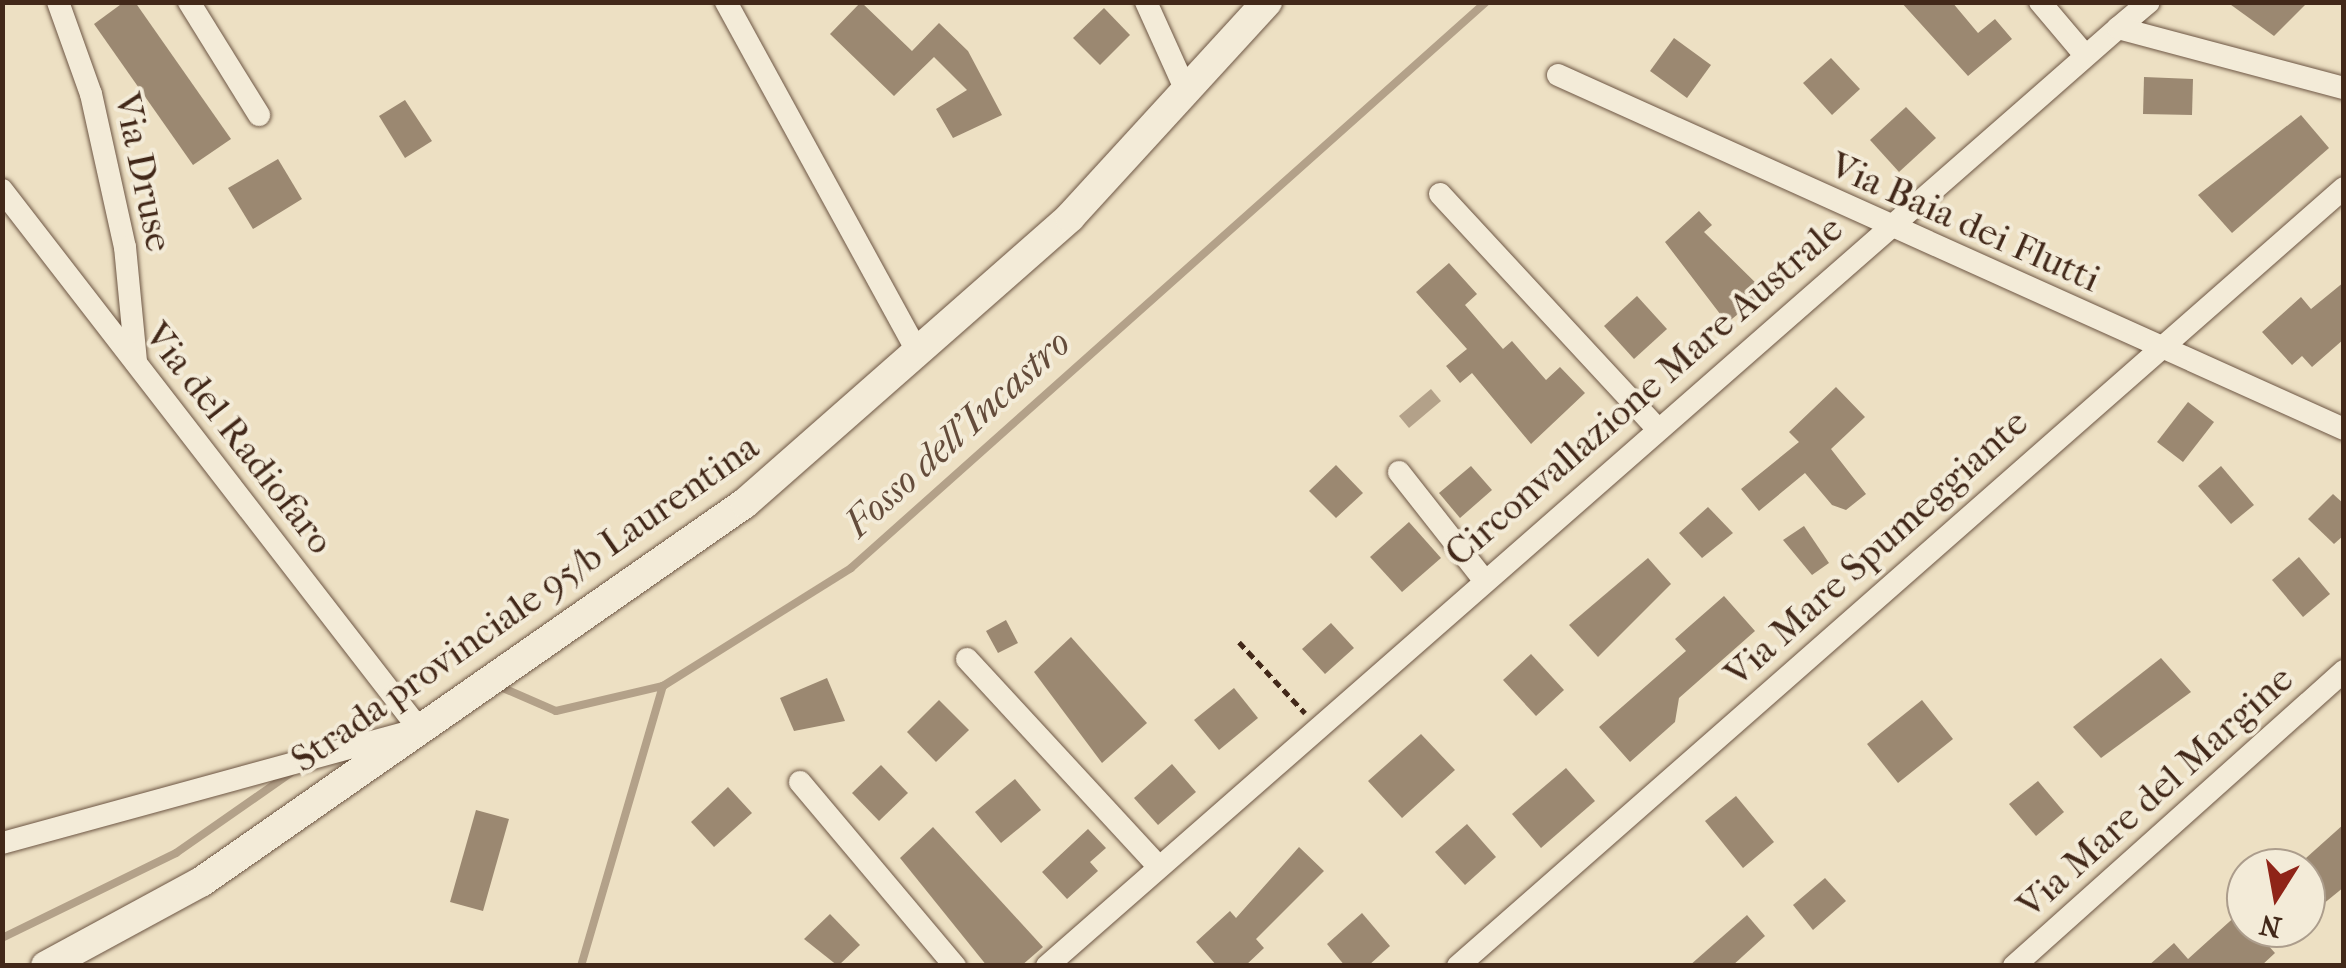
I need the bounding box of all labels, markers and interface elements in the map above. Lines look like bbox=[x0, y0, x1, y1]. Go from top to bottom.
street label: Via Druse bbox=[104, 88, 182, 256]
street label: Via Baia dei Flutti bbox=[1823, 142, 2107, 302]
street label: Circonvallazione Mare Australe bbox=[1436, 206, 1852, 576]
street label: Via del Radiofaro bbox=[134, 313, 344, 563]
water label: Fosso dell'Incastro bbox=[834, 319, 1080, 547]
street label: Via Mare Spumeggiante bbox=[1715, 400, 2037, 696]
street label: Strada provinciale 95/b Laurentina bbox=[283, 424, 767, 782]
street label: Via Mare del Margine bbox=[2008, 656, 2302, 928]
north arrow bbox=[2226, 848, 2326, 948]
text: N bbox=[2257, 908, 2284, 944]

